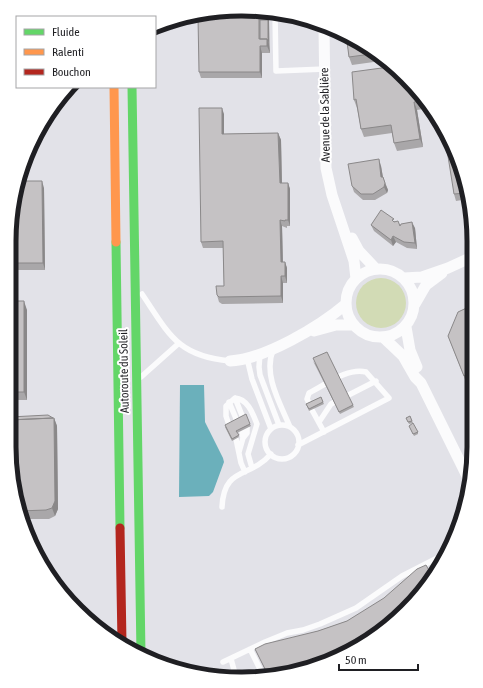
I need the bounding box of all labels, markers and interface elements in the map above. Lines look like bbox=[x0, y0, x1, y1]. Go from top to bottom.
legend bbox=[16, 16, 156, 88]
text: Fluide bbox=[52, 25, 80, 39]
text: Ralenti bbox=[52, 45, 84, 59]
text: Bouchon bbox=[52, 65, 91, 79]
street label: Avenue de la Sablière bbox=[317, 68, 333, 162]
street label: Autoroute du Soleil bbox=[116, 328, 132, 413]
scale bar bbox=[339, 646, 418, 672]
text: 50 m bbox=[345, 653, 367, 667]

